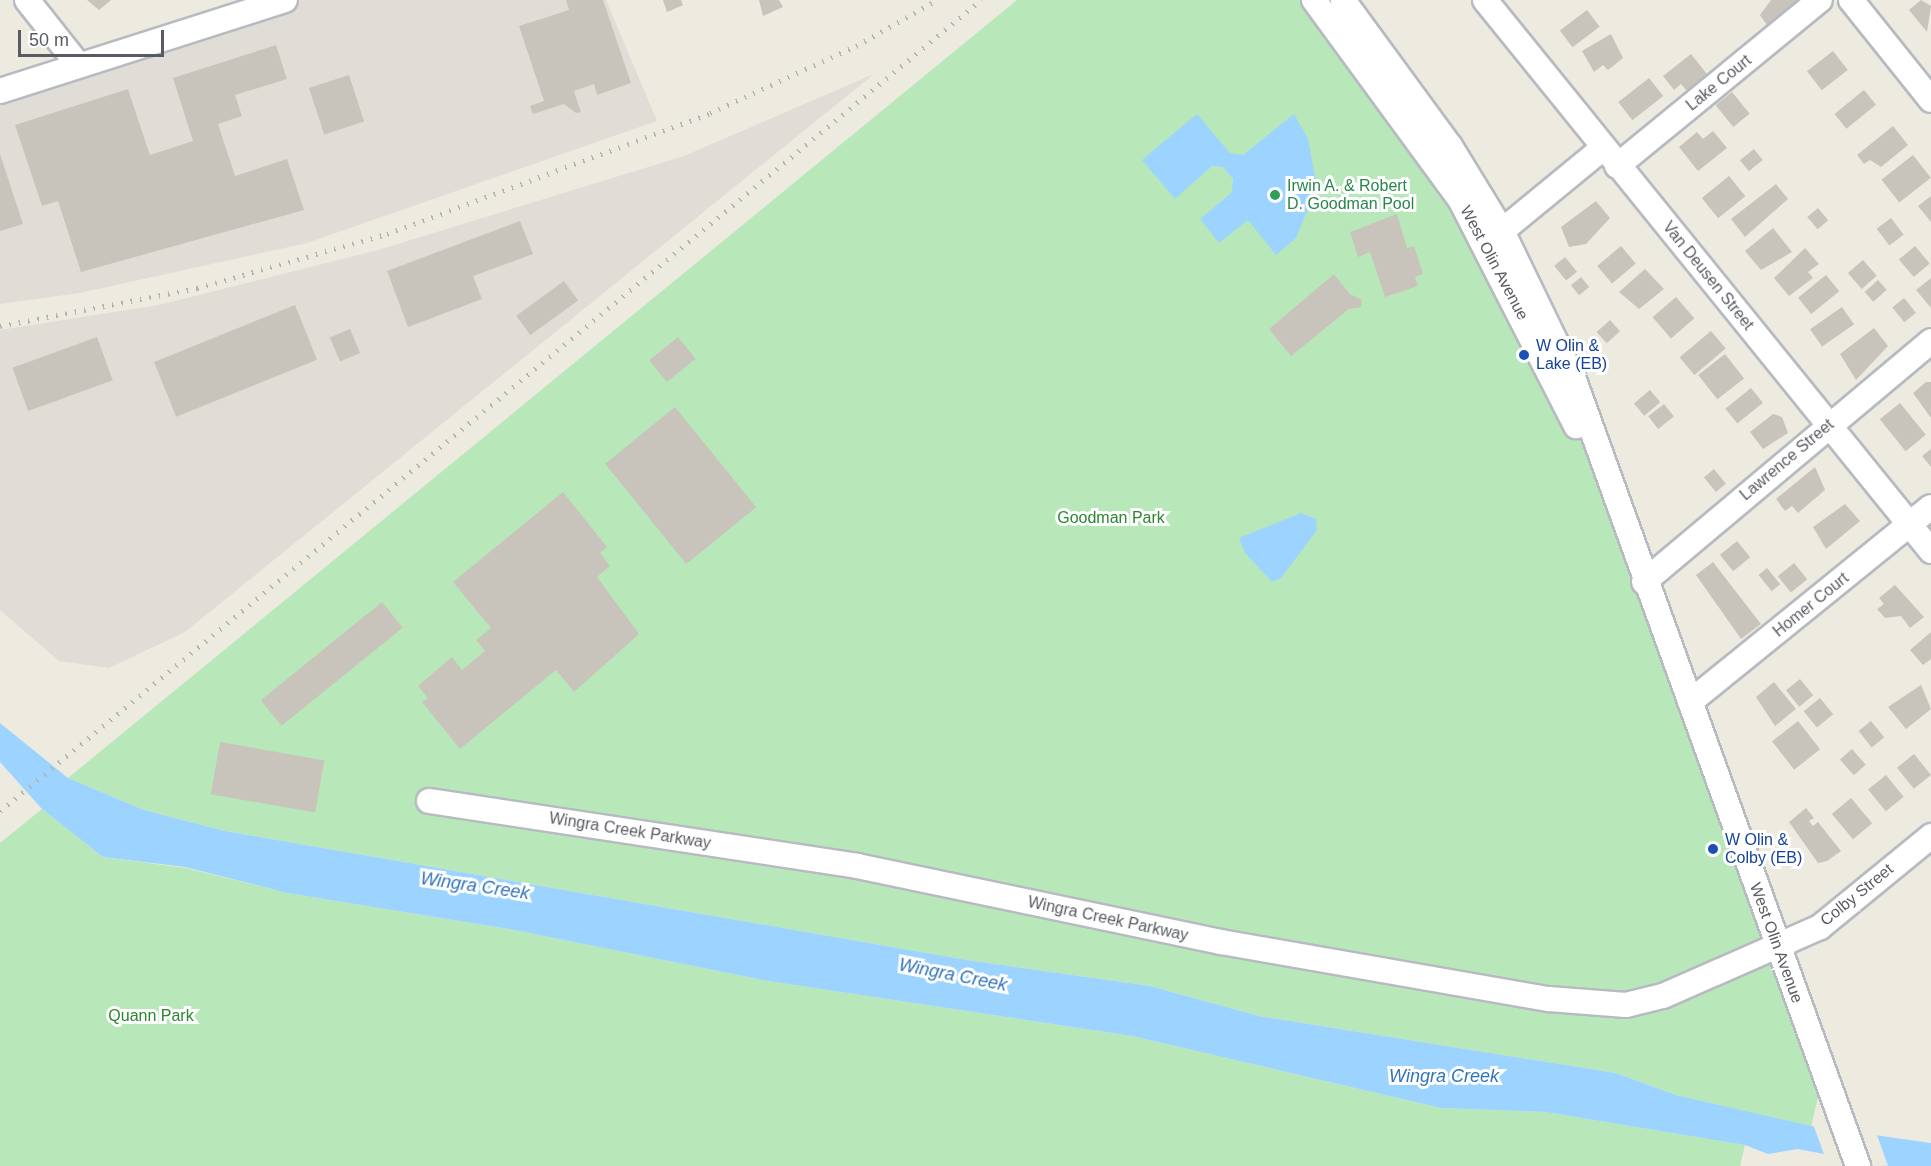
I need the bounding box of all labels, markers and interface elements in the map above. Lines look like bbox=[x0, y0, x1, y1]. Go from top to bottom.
scale bar bbox=[21, 18, 166, 56]
text: 50 m bbox=[29, 30, 69, 50]
street label: Lake Court bbox=[1683, 51, 1755, 115]
place label: Irwin A. & Robert D. Goodman Pool bbox=[1287, 176, 1414, 214]
marker: Irwin A. & Robert D. Goodman Pool bbox=[1268, 188, 1282, 202]
street label: West Olin Avenue bbox=[1456, 202, 1532, 324]
street label: Van Deusen Street bbox=[1658, 218, 1758, 334]
place label: W Olin & Lake (EB) bbox=[1536, 336, 1607, 374]
marker: W Olin & Lake (EB) bbox=[1517, 348, 1531, 362]
street label: Lawrence Street bbox=[1736, 415, 1838, 505]
park label: Goodman Park bbox=[1057, 508, 1165, 528]
street label: Homer Court bbox=[1769, 569, 1853, 641]
street label: Wingra Creek Parkway bbox=[548, 809, 712, 853]
place label: W Olin & Colby (EB) bbox=[1725, 830, 1802, 868]
marker: W Olin & Colby (EB) bbox=[1706, 842, 1720, 856]
street label: Colby Street bbox=[1817, 860, 1897, 930]
water label: Wingra Creek bbox=[419, 868, 531, 904]
street label: West Olin Avenue bbox=[1745, 880, 1807, 1006]
street label: Wingra Creek Parkway bbox=[1026, 893, 1190, 945]
water label: Wingra Creek bbox=[897, 954, 1009, 996]
park label: Quann Park bbox=[108, 1006, 194, 1026]
water label: Wingra Creek bbox=[1389, 1065, 1499, 1087]

